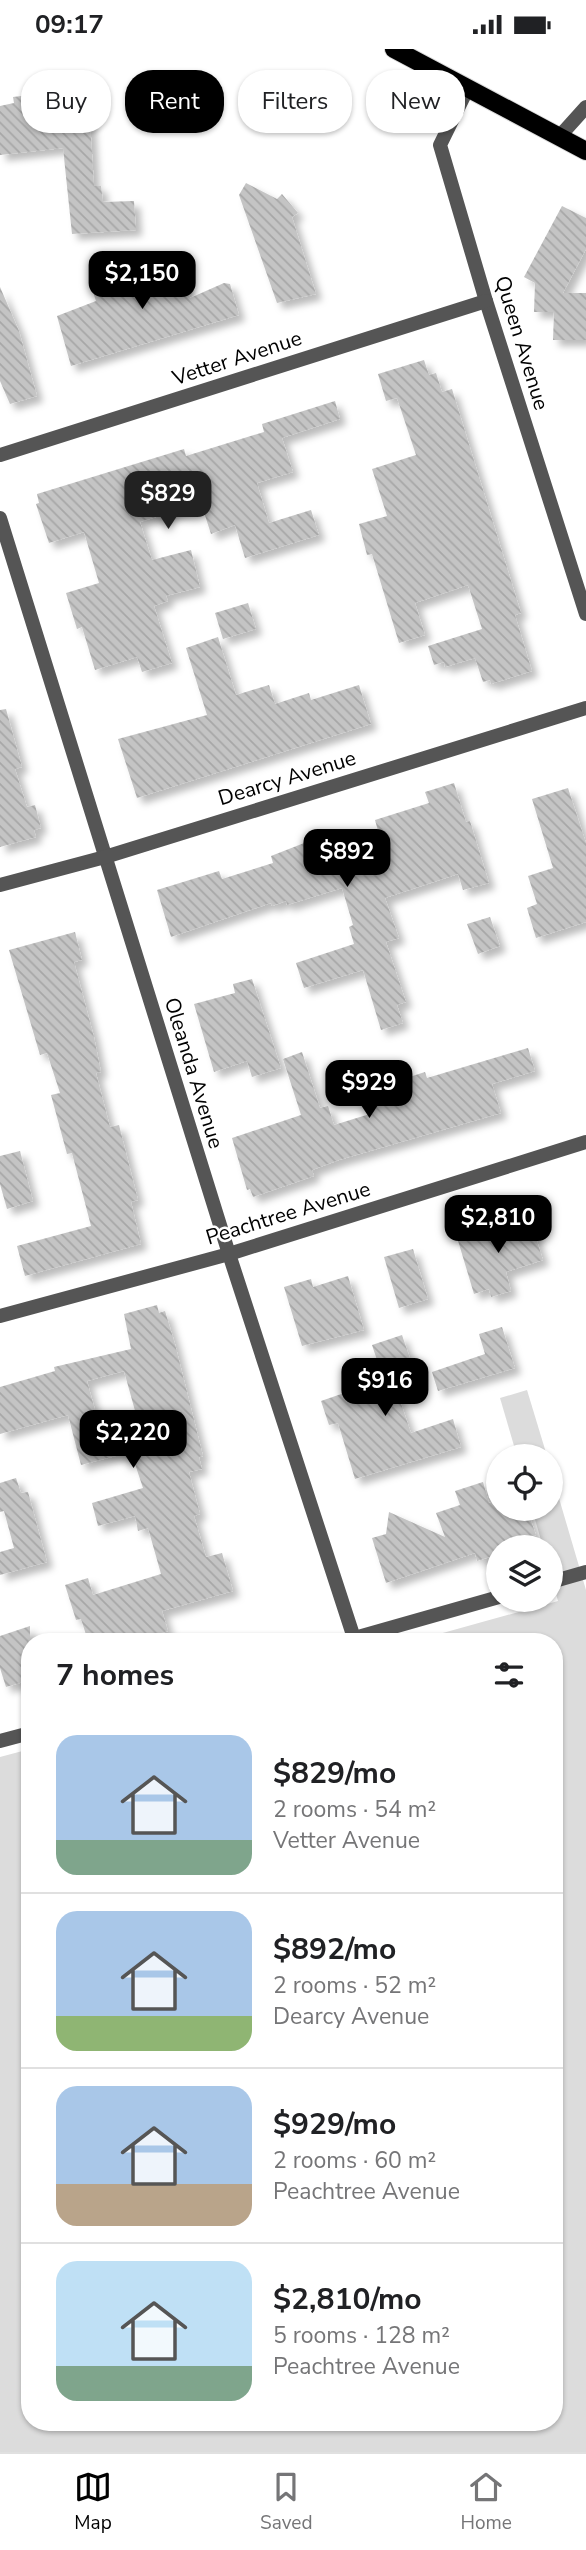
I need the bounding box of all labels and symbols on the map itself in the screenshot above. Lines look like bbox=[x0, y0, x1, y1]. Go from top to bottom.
pin: $2,150 bbox=[85, 251, 199, 311]
street label: Queen Avenue bbox=[488, 272, 556, 414]
street label: Vetter Avenue bbox=[168, 324, 305, 392]
pin: $829 bbox=[127, 471, 209, 531]
street label: Dearcy Avenue bbox=[215, 744, 359, 812]
pin: $892 bbox=[306, 829, 388, 889]
street label: Oleanda Avenue bbox=[158, 994, 230, 1152]
pin: $929 bbox=[328, 1061, 410, 1120]
street label: Peachtree Avenue bbox=[202, 1175, 374, 1251]
pin: $2,810 bbox=[441, 1195, 555, 1255]
pin: $916 bbox=[344, 1359, 426, 1418]
pin: $2,220 bbox=[76, 1411, 190, 1470]

